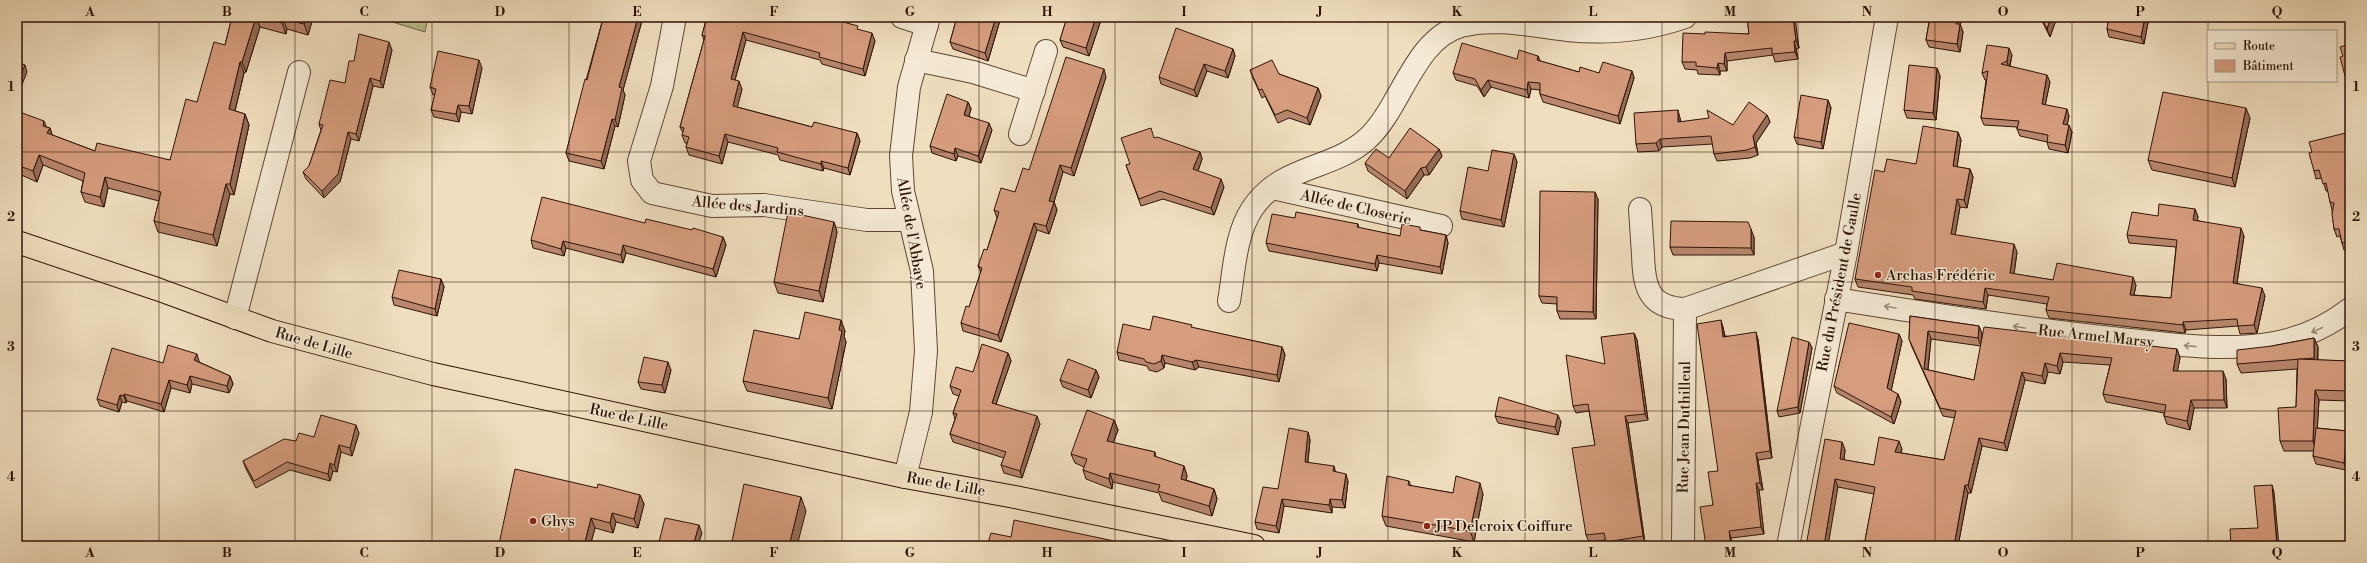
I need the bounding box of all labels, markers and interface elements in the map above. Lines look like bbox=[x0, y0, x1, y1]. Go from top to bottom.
text: A bbox=[84, 4, 95, 20]
text: B bbox=[222, 4, 232, 20]
text: C bbox=[359, 4, 369, 20]
text: D bbox=[495, 4, 505, 20]
text: E bbox=[632, 4, 642, 20]
text: F bbox=[769, 4, 779, 20]
text: G bbox=[905, 4, 916, 20]
text: H bbox=[1042, 4, 1053, 20]
text: I bbox=[1181, 4, 1187, 20]
text: J bbox=[1315, 4, 1323, 20]
text: K bbox=[1452, 4, 1463, 20]
text: L bbox=[1589, 4, 1598, 20]
text: M bbox=[1724, 4, 1736, 20]
text: N bbox=[1862, 4, 1873, 20]
text: O bbox=[1998, 4, 2009, 20]
text: P bbox=[2135, 4, 2145, 20]
text: Q bbox=[2272, 4, 2283, 20]
legend bbox=[2207, 30, 2337, 82]
text: Route bbox=[2243, 39, 2275, 54]
text: Bâtiment bbox=[2242, 59, 2294, 74]
text: 1 bbox=[8, 79, 15, 95]
text: 1 bbox=[2353, 79, 2360, 95]
street label: Allée de l'Abbaye bbox=[892, 175, 931, 291]
street label: Allée de Closerie bbox=[1298, 185, 1413, 229]
street label: Rue du Président de Gaulle bbox=[1813, 191, 1866, 373]
street label: Allée des Jardins bbox=[690, 192, 805, 221]
text: 2 bbox=[7, 209, 15, 225]
text: 2 bbox=[2352, 209, 2360, 225]
place label: Archas Frédéric bbox=[1885, 266, 1995, 285]
marker: Archas Frédéric bbox=[1873, 270, 1883, 280]
one-way arrow bbox=[1884, 303, 1897, 311]
street label: Rue Armel Marsy bbox=[2037, 321, 2156, 352]
street label: Rue de Lille bbox=[273, 323, 355, 364]
one-way arrow bbox=[2013, 323, 2026, 331]
one-way arrow bbox=[2312, 327, 2324, 334]
text: 3 bbox=[7, 339, 15, 355]
text: 3 bbox=[2352, 339, 2360, 355]
one-way arrow bbox=[2184, 342, 2197, 349]
street label: Rue Jean Duthilleul bbox=[1674, 360, 1695, 493]
street label: Rue de Lille bbox=[588, 400, 670, 435]
street label: Rue de Lille bbox=[905, 468, 987, 501]
text: 4 bbox=[7, 469, 16, 485]
text: 4 bbox=[2352, 469, 2361, 485]
place label: Ghys bbox=[541, 512, 575, 531]
marker: Ghys bbox=[528, 516, 538, 526]
place label: JP Delcroix Coiffure bbox=[1434, 517, 1573, 536]
marker: JP Delcroix Coiffure bbox=[1422, 521, 1432, 531]
text: A bbox=[84, 545, 95, 561]
text: B bbox=[222, 545, 232, 561]
text: C bbox=[359, 545, 369, 561]
text: D bbox=[495, 545, 505, 561]
text: E bbox=[632, 545, 642, 561]
text: F bbox=[769, 545, 779, 561]
text: G bbox=[905, 545, 916, 561]
text: H bbox=[1042, 545, 1053, 561]
text: I bbox=[1181, 545, 1187, 561]
text: J bbox=[1315, 545, 1323, 561]
text: K bbox=[1452, 545, 1463, 561]
text: L bbox=[1589, 545, 1598, 561]
text: M bbox=[1724, 545, 1736, 561]
text: N bbox=[1862, 545, 1873, 561]
text: O bbox=[1998, 545, 2009, 561]
text: P bbox=[2135, 545, 2145, 561]
text: Q bbox=[2272, 545, 2283, 561]

